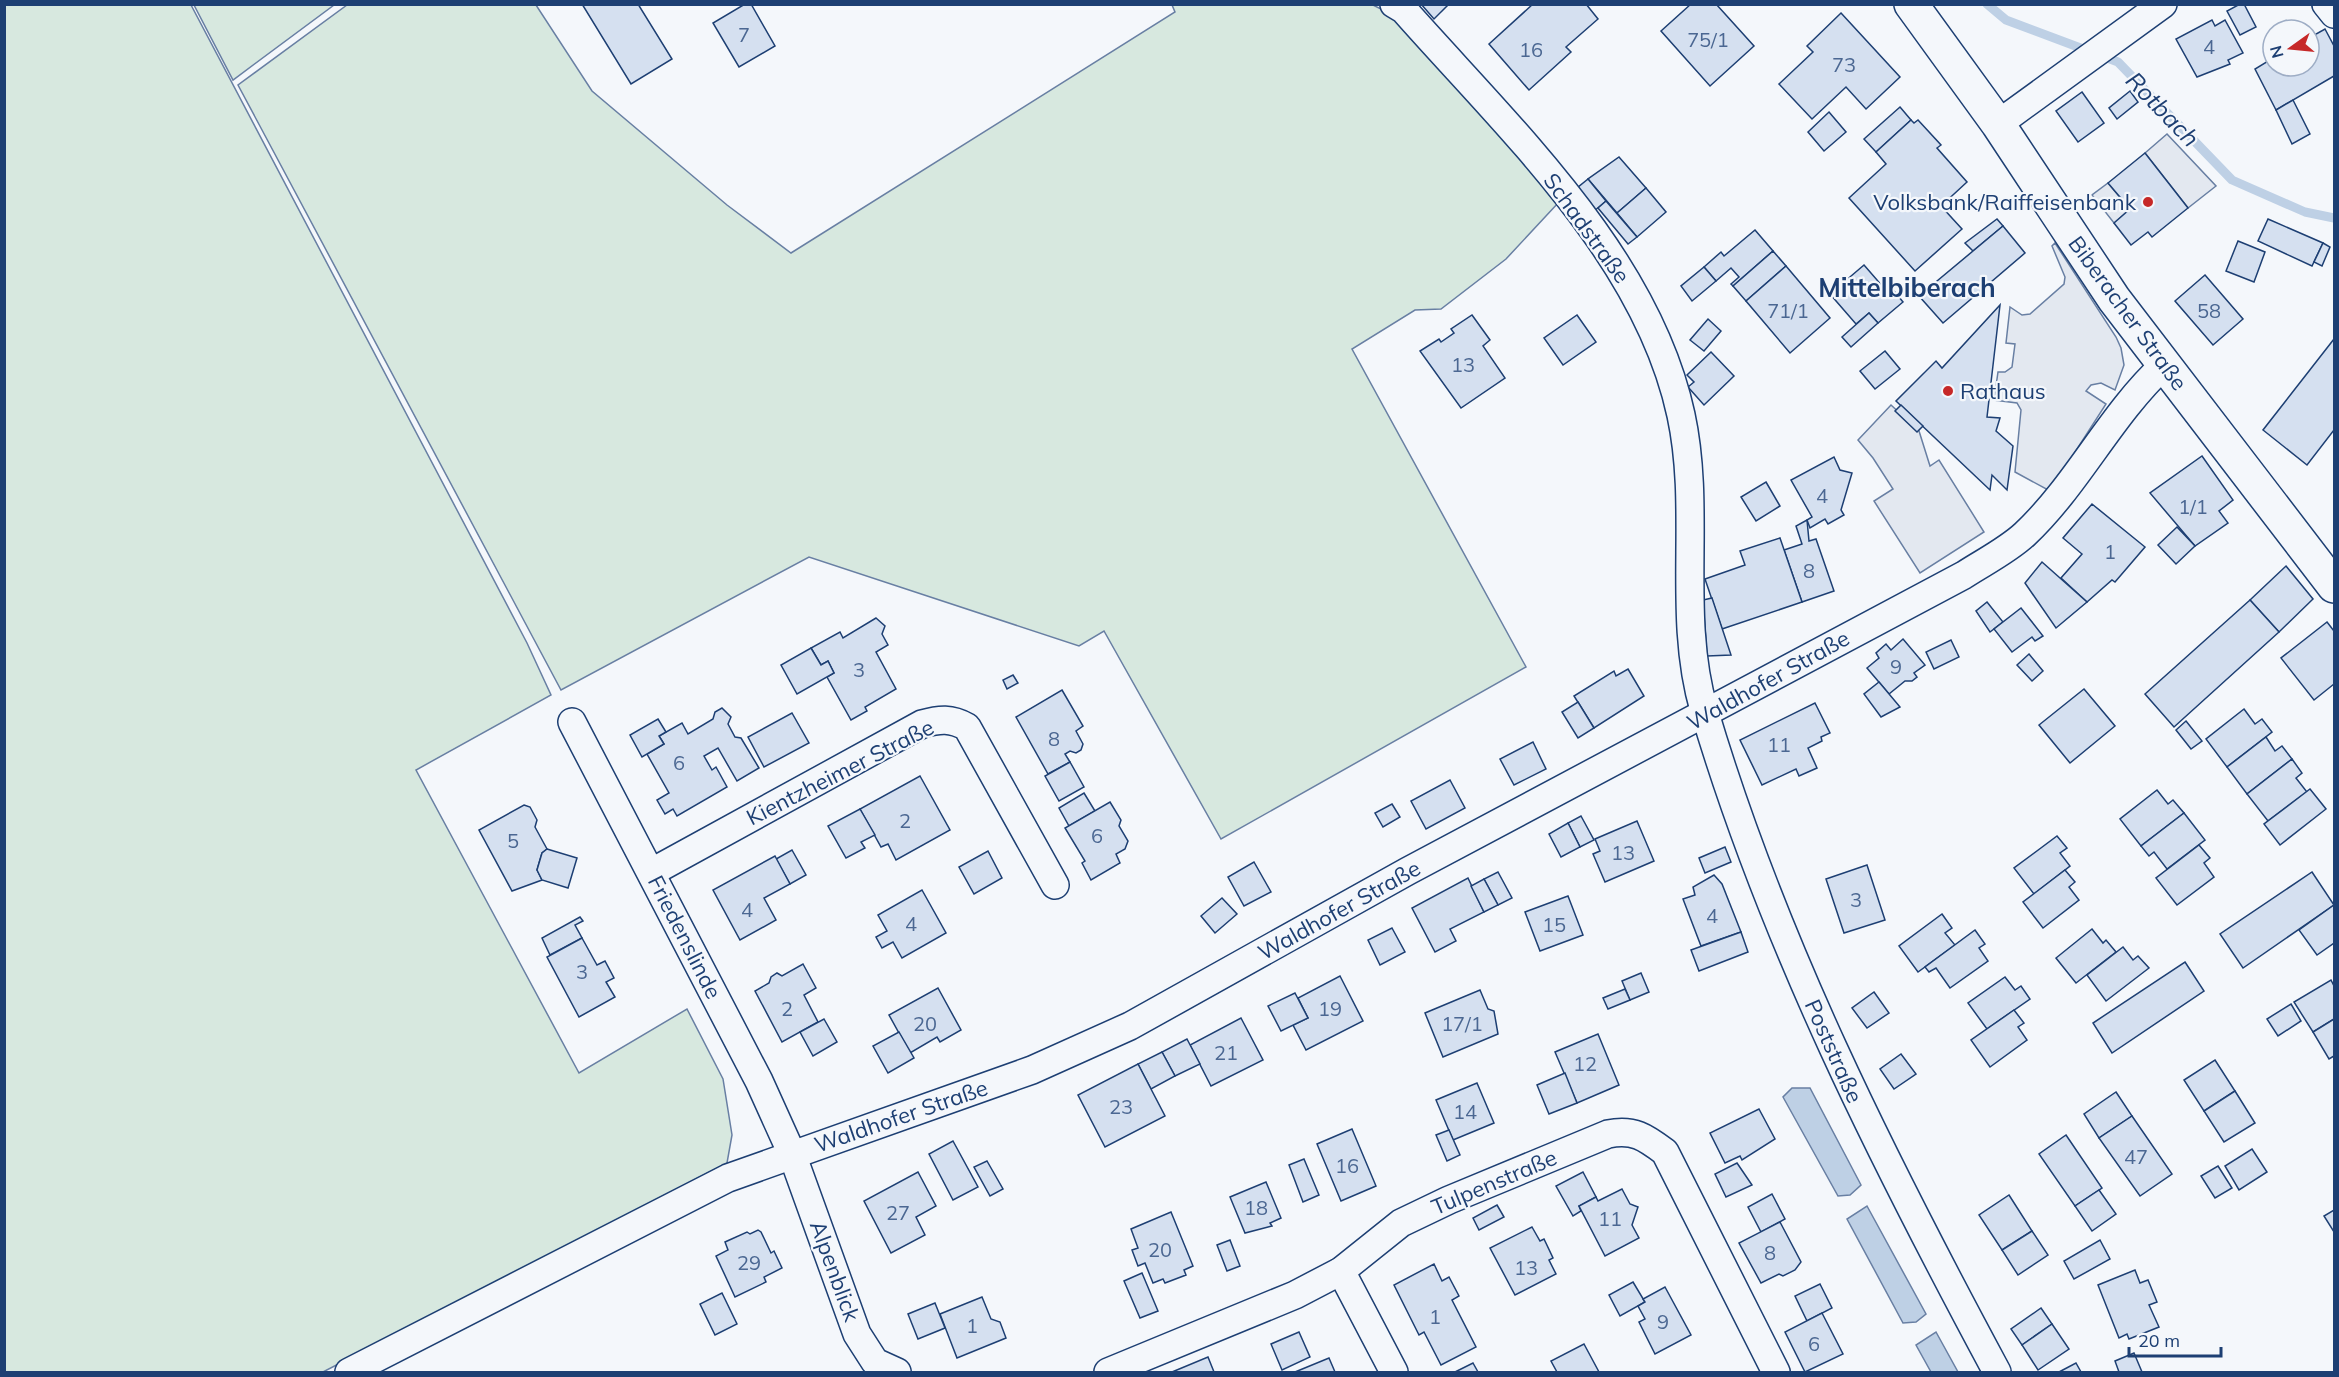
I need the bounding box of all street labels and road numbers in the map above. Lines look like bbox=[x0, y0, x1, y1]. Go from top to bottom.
street label: Schadstraße bbox=[1538, 167, 1636, 289]
street label: Biberacher Straße bbox=[2063, 230, 2193, 396]
street label: Waldhofer Straße bbox=[1682, 624, 1854, 736]
street label: Kientzheimer Straße bbox=[742, 713, 938, 831]
street label: Waldhofer Straße bbox=[1253, 854, 1425, 966]
street label: Friedenslinde bbox=[642, 871, 728, 1003]
street label: Poststraße bbox=[1799, 995, 1869, 1107]
street label: Waldhofer Straße bbox=[811, 1073, 991, 1159]
street label: Tulpenstraße bbox=[1427, 1143, 1561, 1221]
street label: Alpenblick bbox=[804, 1217, 866, 1326]

